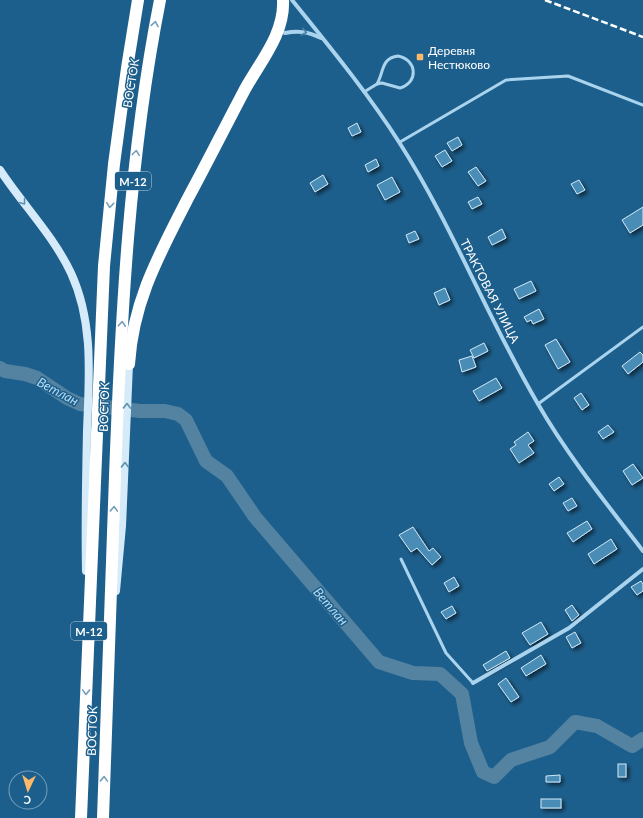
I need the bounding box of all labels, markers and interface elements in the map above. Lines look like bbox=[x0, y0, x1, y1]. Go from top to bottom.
one-way arrow bbox=[150, 21, 159, 27]
one-way arrow bbox=[301, 27, 307, 36]
place label: Деревня Нестюково bbox=[428, 43, 490, 72]
marker: Деревня Нестюково bbox=[415, 52, 425, 62]
street label: ВОСТОК bbox=[120, 57, 142, 109]
one-way arrow bbox=[131, 150, 140, 156]
road number: М-12 bbox=[115, 172, 151, 190]
one-way arrow bbox=[18, 197, 25, 204]
one-way arrow bbox=[105, 202, 114, 208]
street label: ТРАКТОВАЯ УЛИЦА bbox=[457, 236, 523, 346]
one-way arrow bbox=[117, 321, 126, 327]
water label: Ветлан bbox=[34, 373, 82, 409]
street label: ВОСТОК bbox=[96, 382, 112, 432]
one-way arrow bbox=[123, 403, 131, 409]
one-way arrow bbox=[121, 462, 129, 468]
one-way arrow bbox=[110, 506, 118, 512]
water label: Ветлан bbox=[310, 584, 352, 628]
road number: М-12 bbox=[71, 622, 107, 640]
one-way arrow bbox=[82, 689, 90, 695]
street label: ВОСТОК bbox=[84, 706, 100, 756]
north arrow bbox=[8, 770, 48, 810]
one-way arrow bbox=[100, 776, 109, 782]
text: С bbox=[22, 794, 31, 807]

